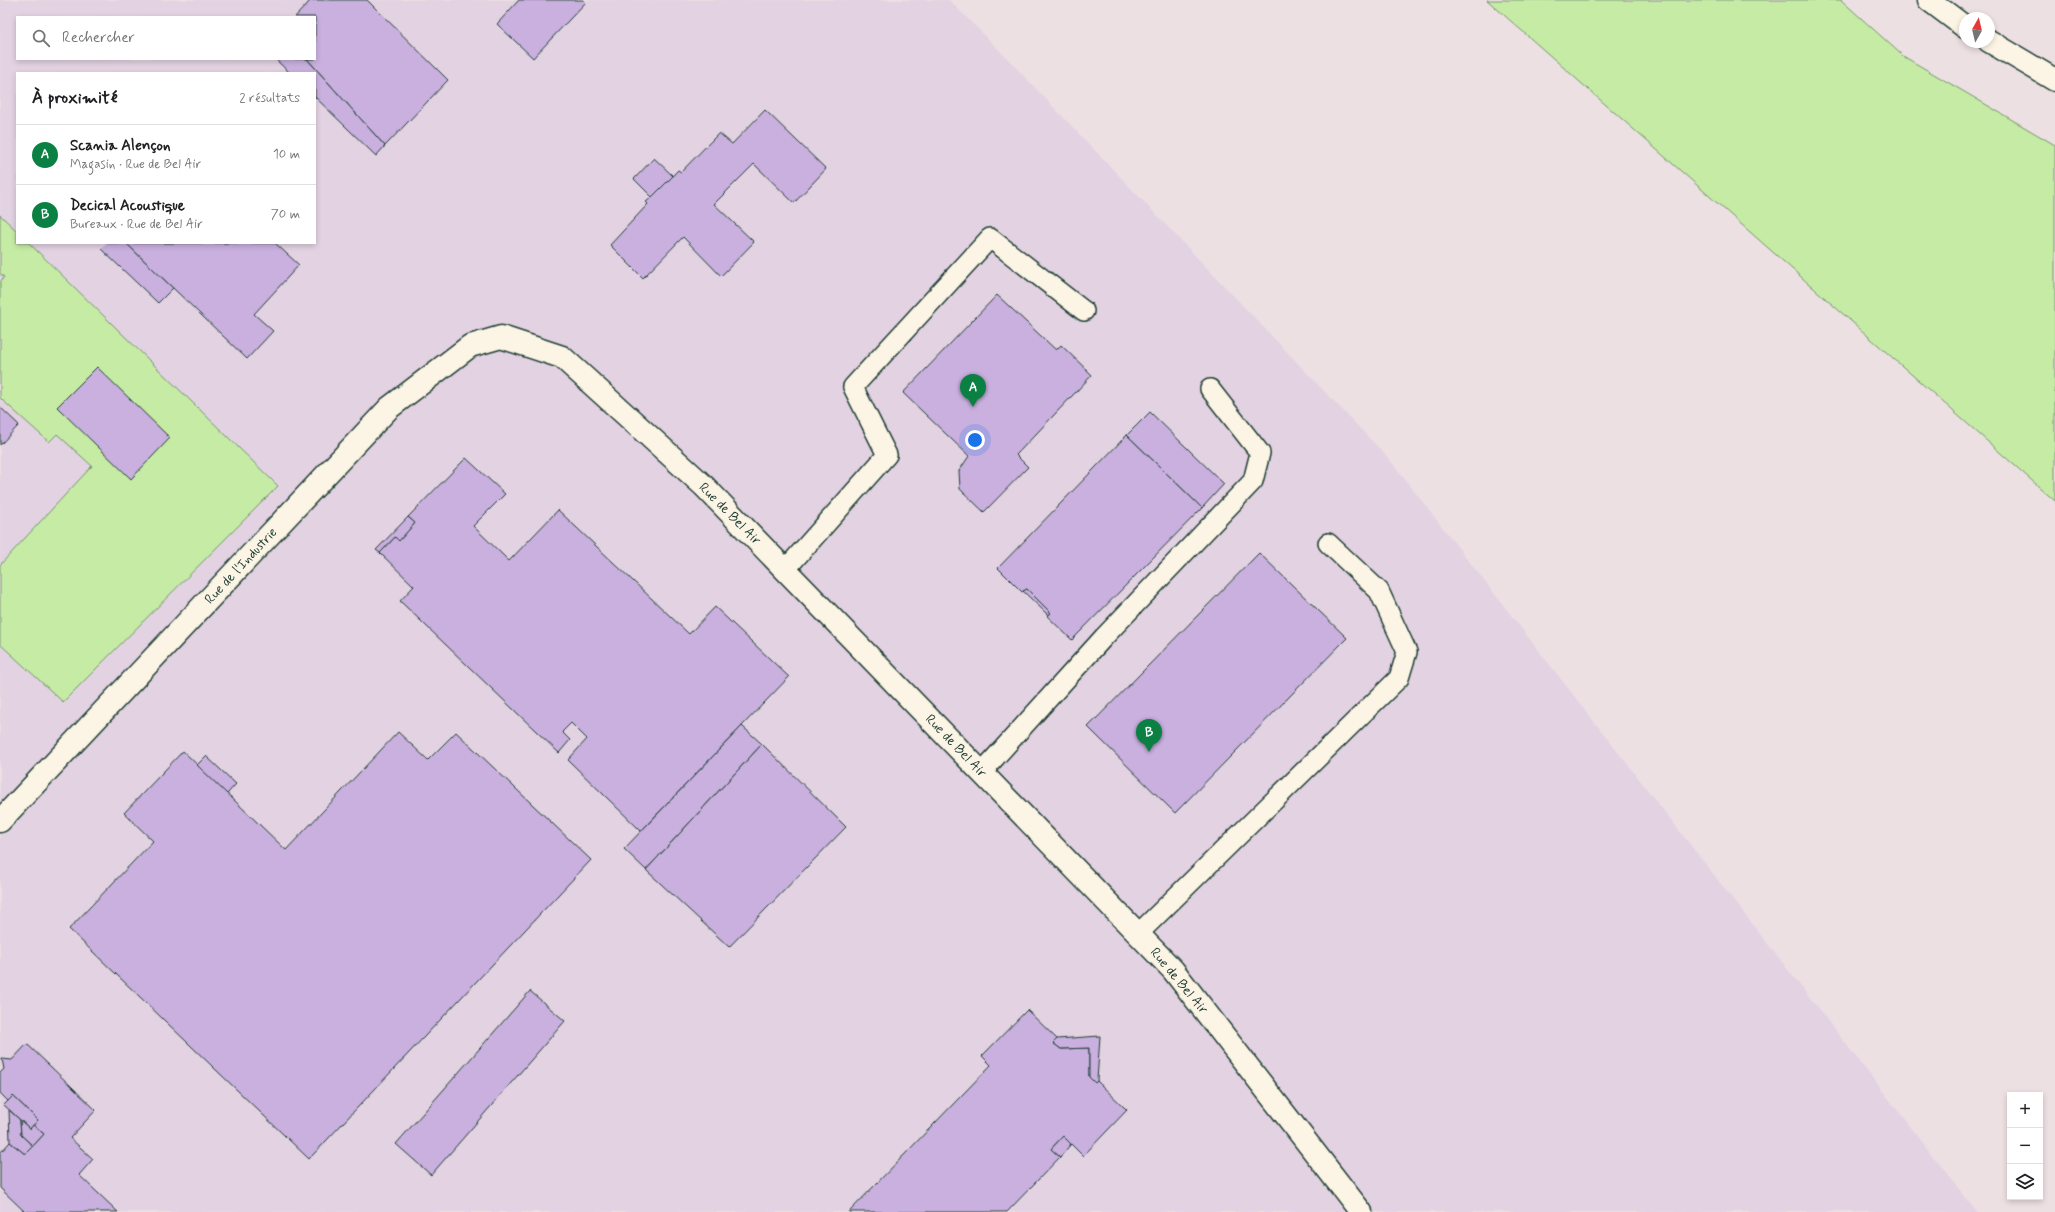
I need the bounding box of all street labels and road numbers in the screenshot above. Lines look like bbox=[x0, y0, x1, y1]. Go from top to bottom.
street label: Rue de Bel Air bbox=[695, 479, 765, 549]
street label: Rue de l'Industrie bbox=[201, 524, 281, 608]
street label: Rue de Bel Air bbox=[921, 710, 991, 782]
street label: Rue de Bel Air bbox=[1146, 944, 1212, 1018]

